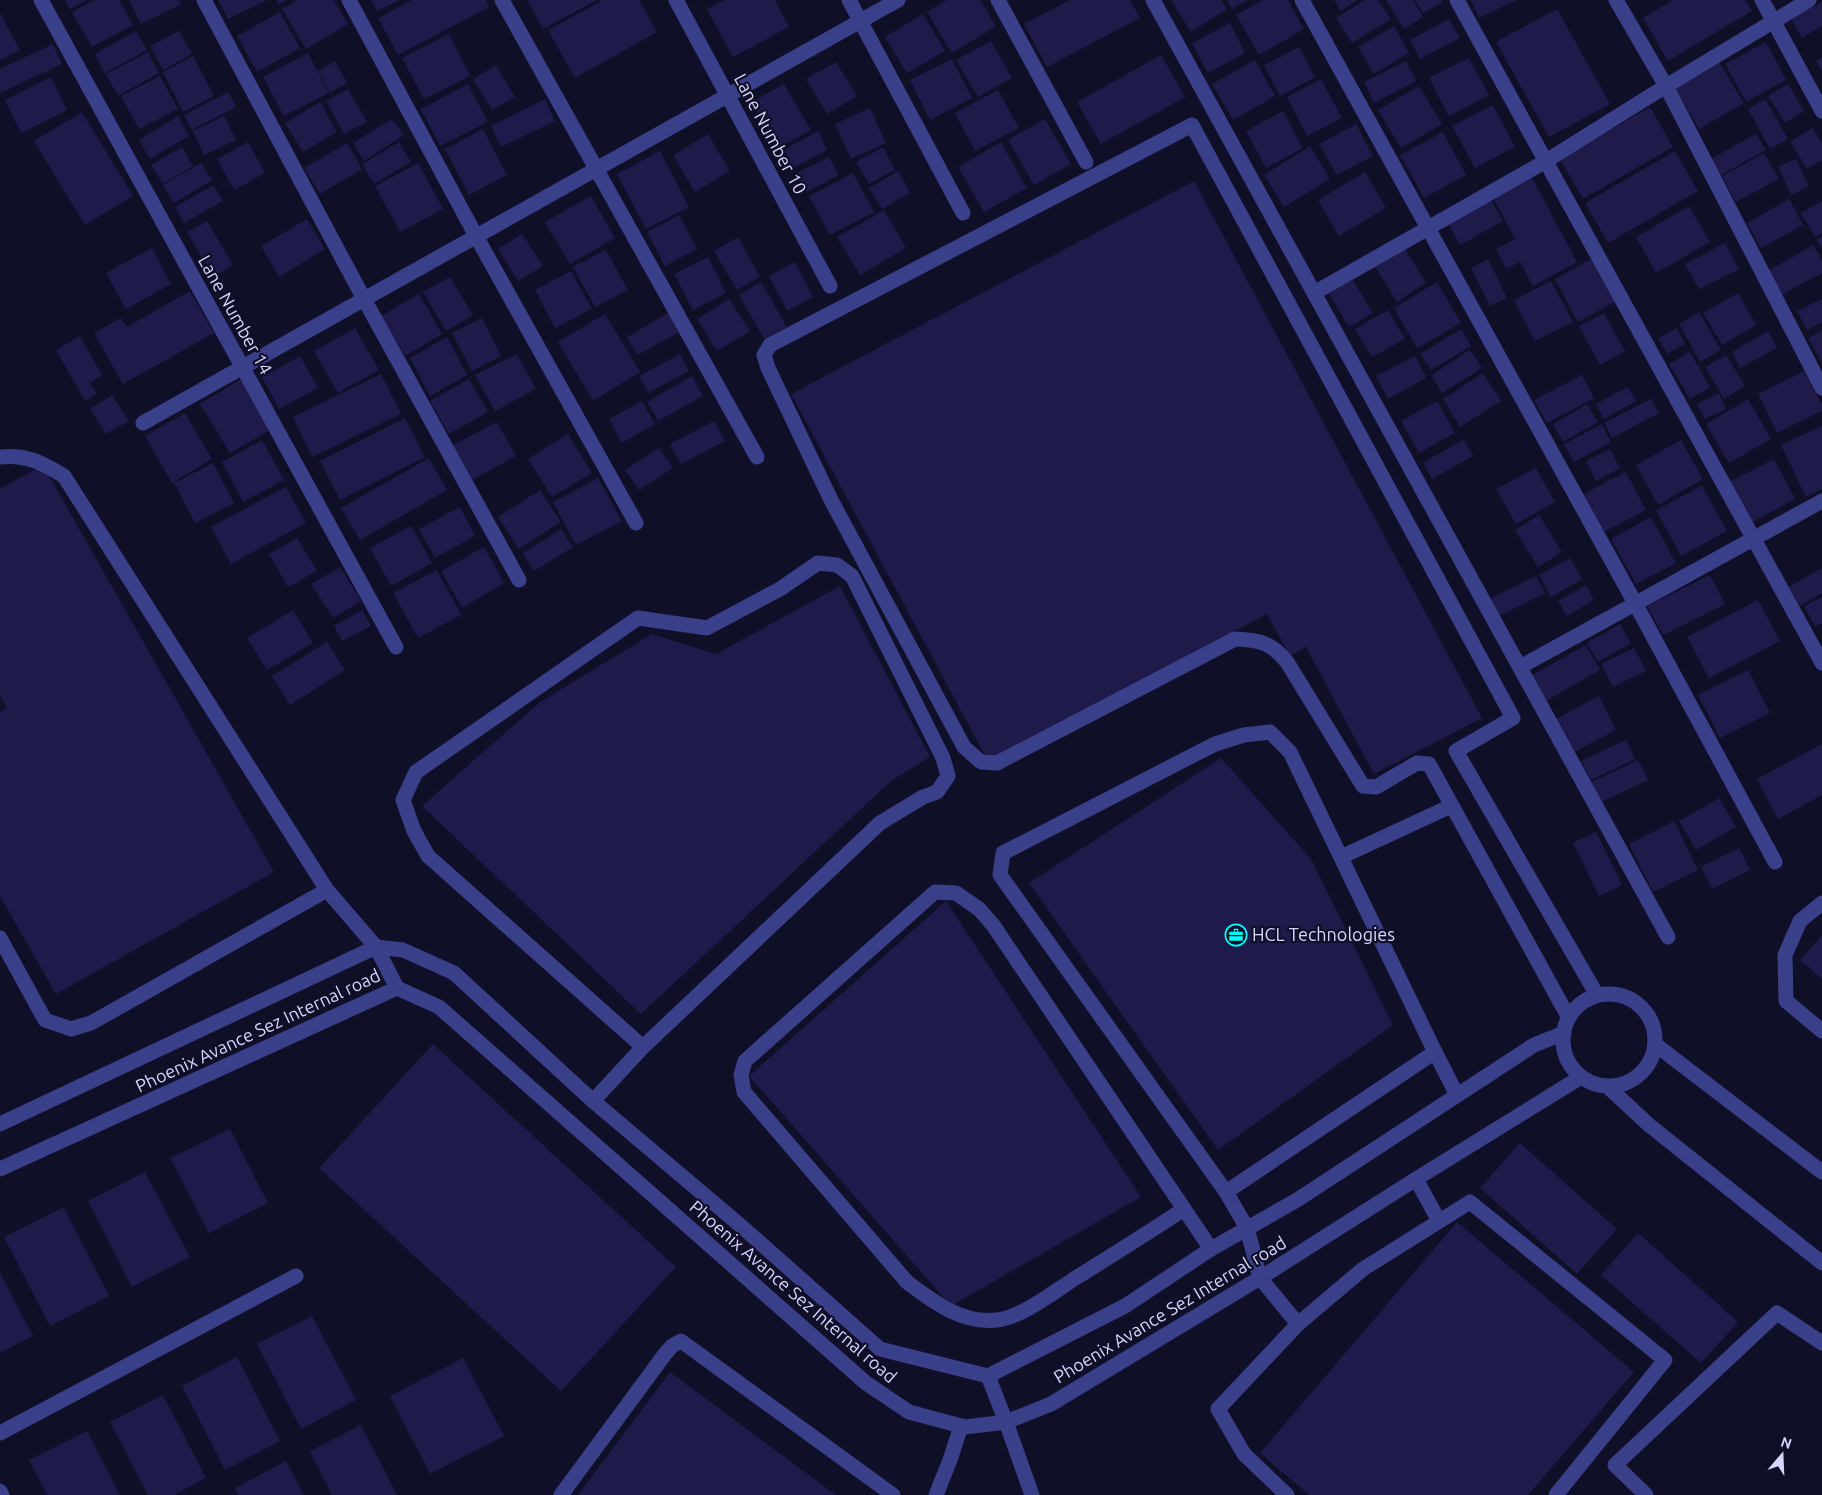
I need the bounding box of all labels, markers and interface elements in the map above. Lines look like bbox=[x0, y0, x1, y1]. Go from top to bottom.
street label: Lane Number 10 bbox=[731, 70, 811, 197]
street label: Lane Number 14 bbox=[195, 251, 277, 378]
office icon: HCL Technologies bbox=[1224, 923, 1248, 947]
place label: HCL Technologies bbox=[1252, 924, 1395, 944]
street label: Phoenix Avance Sez Internal road bbox=[132, 965, 383, 1096]
street label: Phoenix Avance Sez Internal road bbox=[686, 1196, 901, 1387]
street label: Phoenix Avance Sez Internal road bbox=[1050, 1232, 1289, 1387]
north arrow bbox=[1757, 1430, 1807, 1480]
text: N bbox=[1779, 1433, 1794, 1452]

